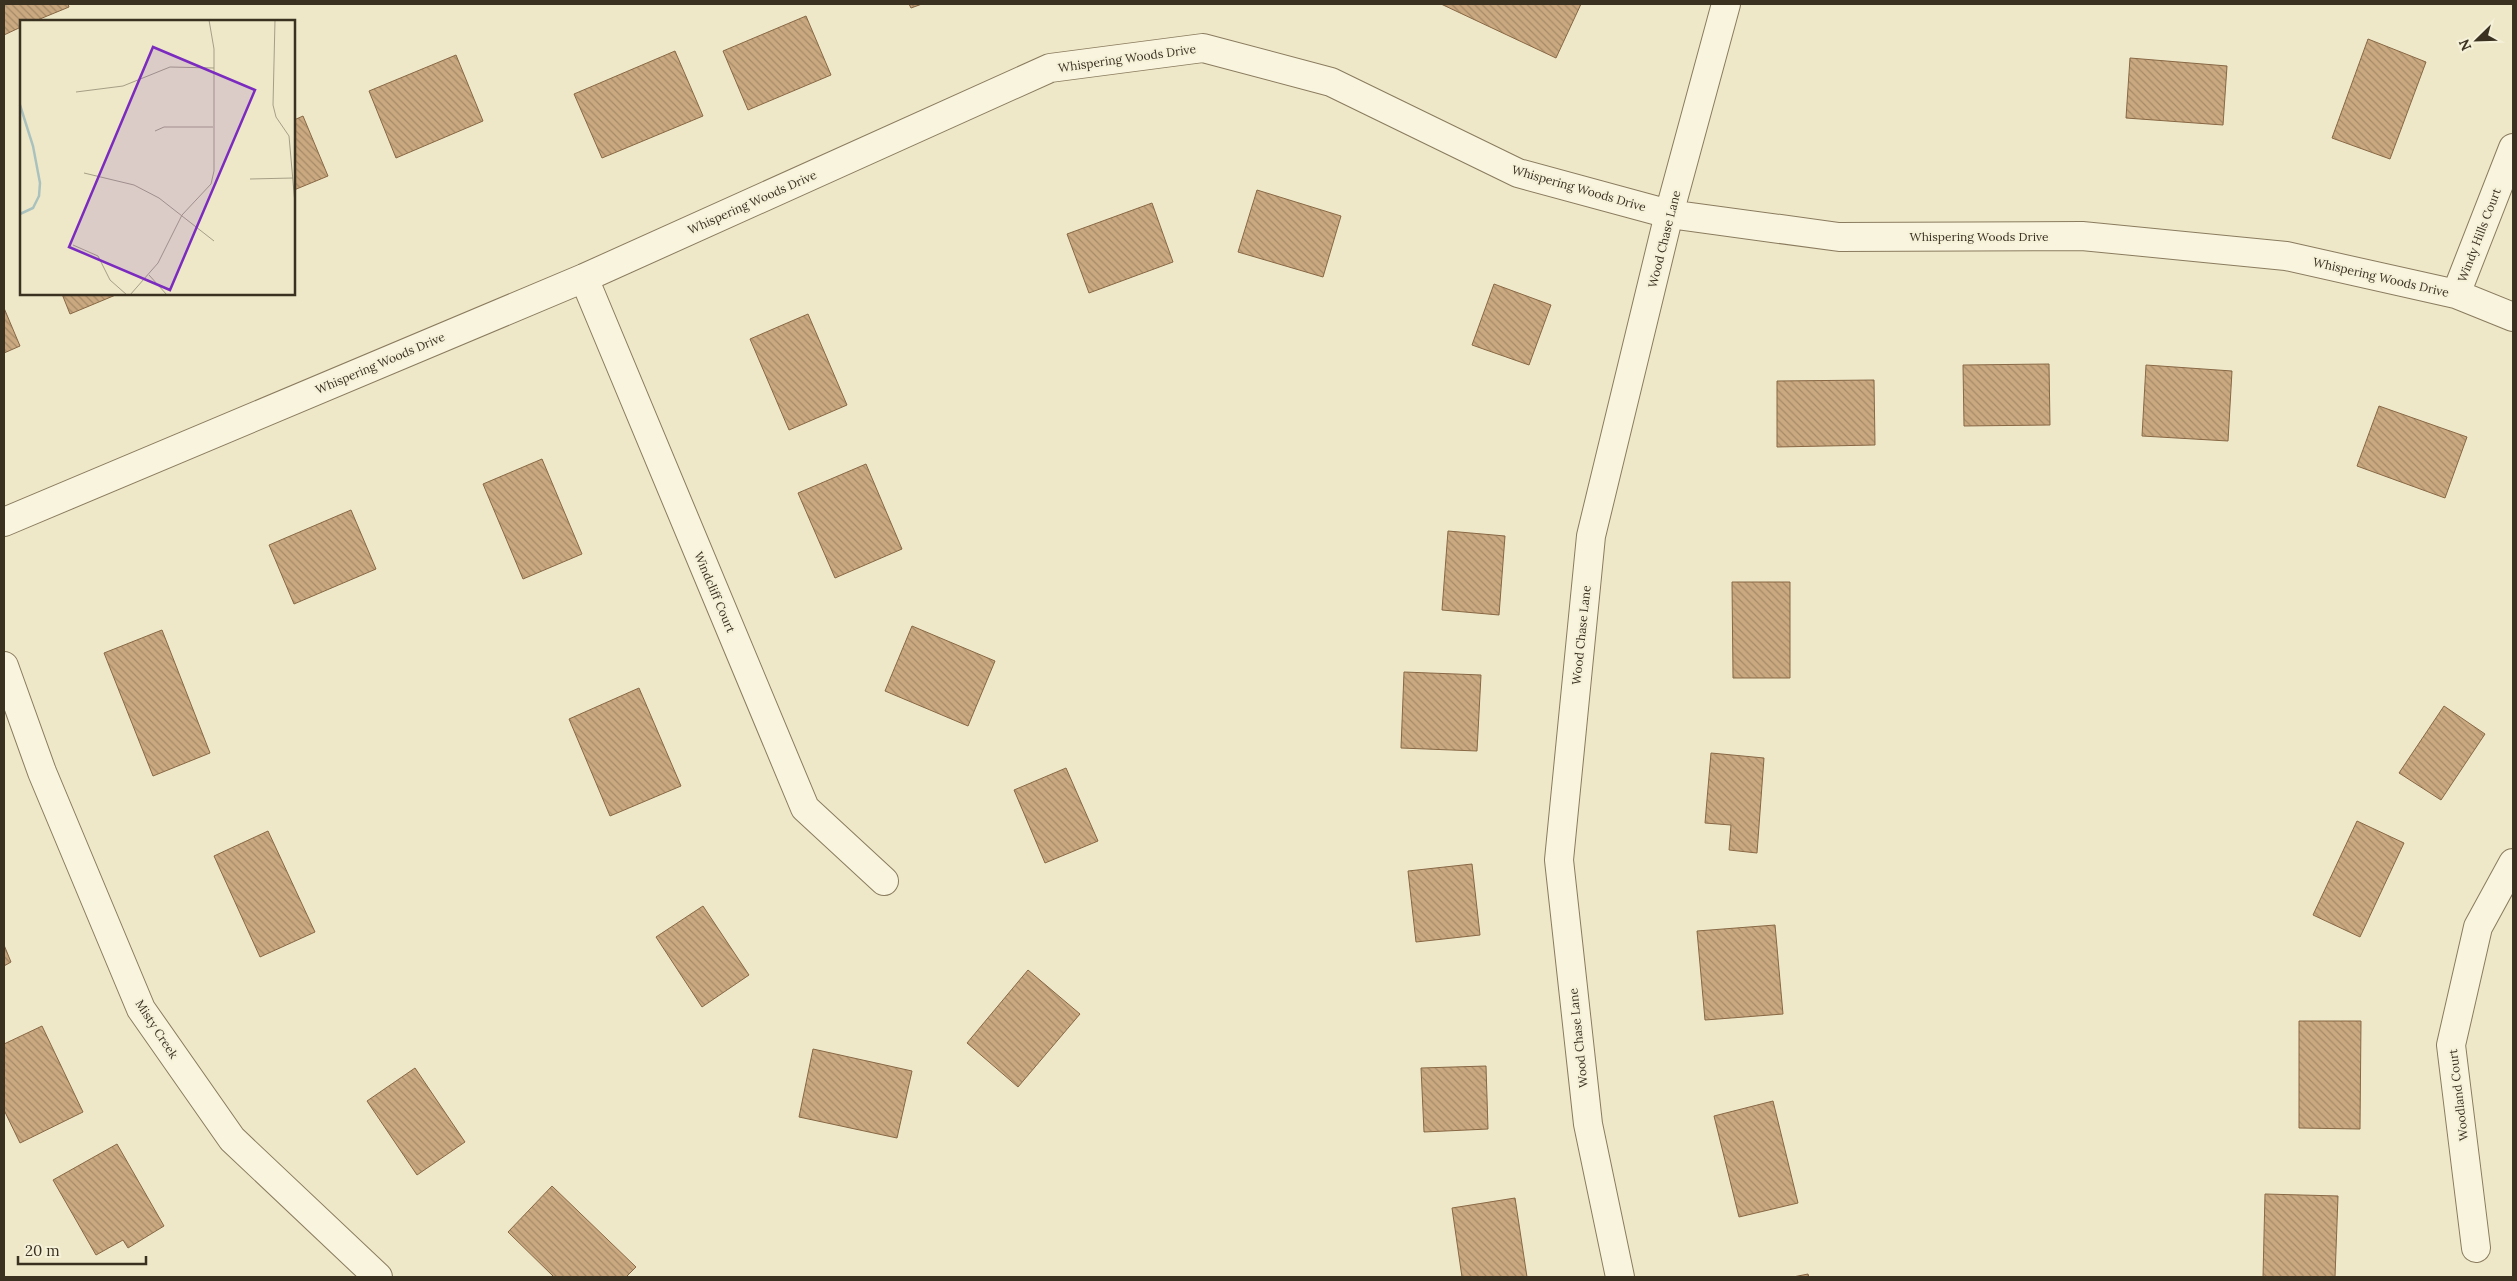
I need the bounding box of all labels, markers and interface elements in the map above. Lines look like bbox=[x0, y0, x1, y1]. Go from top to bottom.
north arrow bbox=[2452, 15, 2502, 65]
inset map bbox=[20, 20, 295, 295]
text: N bbox=[2455, 36, 2475, 54]
street label: Whispering Woods Drive bbox=[1057, 41, 1197, 75]
street label: Whispering Woods Drive bbox=[1510, 162, 1648, 215]
street label: Whispering Woods Drive bbox=[685, 167, 819, 237]
street label: Windy Hills Court bbox=[2454, 186, 2504, 284]
street label: Wood Chase Lane bbox=[1645, 188, 1683, 289]
street label: Whispering Woods Drive bbox=[1909, 229, 2049, 244]
street label: Whispering Woods Drive bbox=[2312, 254, 2451, 300]
street label: Whispering Woods Drive bbox=[313, 329, 447, 397]
street label: Windcliff Court bbox=[691, 549, 739, 635]
street label: Wood Chase Lane bbox=[1568, 584, 1594, 686]
street label: Wood Chase Lane bbox=[1565, 987, 1591, 1089]
street label: Misty Creek bbox=[132, 997, 182, 1062]
street label: Woodland Court bbox=[2445, 1048, 2471, 1142]
scale bar bbox=[18, 1234, 145, 1266]
text: 20 m bbox=[25, 1241, 60, 1260]

